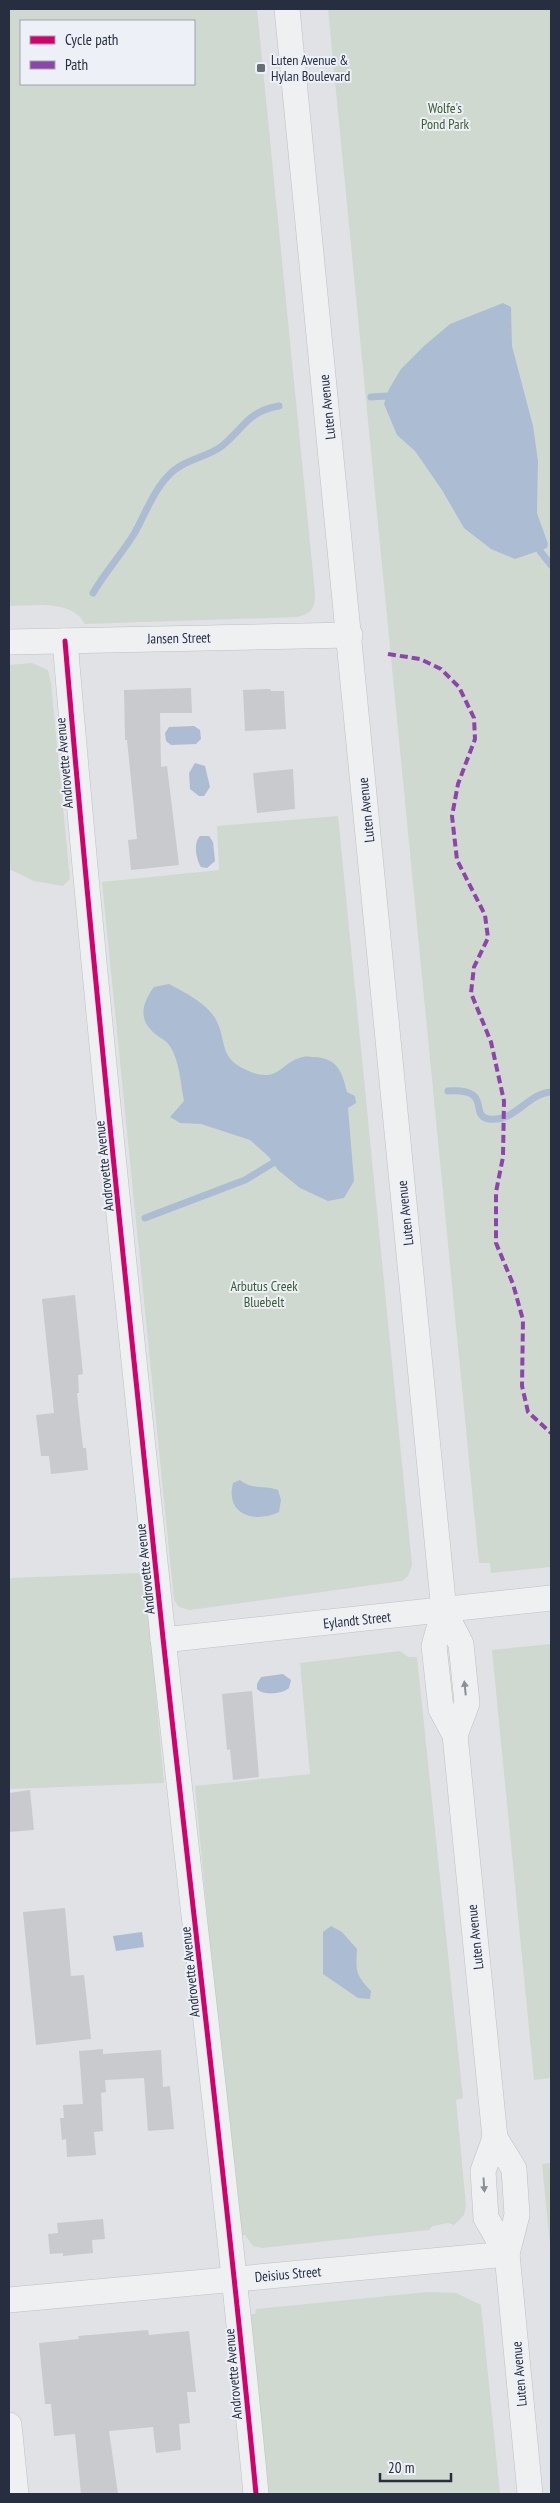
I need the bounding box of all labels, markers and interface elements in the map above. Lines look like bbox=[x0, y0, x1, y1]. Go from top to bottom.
legend bbox=[20, 20, 195, 85]
text: Cycle path bbox=[65, 30, 118, 49]
place label: Luten Avenue & Hylan Boulevard bbox=[271, 51, 350, 85]
text: Path bbox=[65, 55, 88, 74]
marker: Luten Avenue & Hylan Boulevard bbox=[255, 62, 267, 74]
park label: Wolfe's Pond Park bbox=[421, 99, 470, 133]
street label: Luten Avenue bbox=[315, 373, 339, 440]
street label: Jansen Street bbox=[146, 628, 211, 648]
street label: Androvette Avenue bbox=[51, 717, 77, 809]
street label: Luten Avenue bbox=[354, 776, 378, 843]
street label: Androvette Avenue bbox=[90, 1120, 118, 1212]
street label: Luten Avenue bbox=[393, 1179, 417, 1246]
park label: Arbutus Creek Bluebelt bbox=[230, 1277, 298, 1311]
street label: Androvette Avenue bbox=[131, 1523, 159, 1615]
street label: Eylandt Street bbox=[322, 1607, 392, 1633]
one-way arrow bbox=[461, 1680, 469, 1696]
street label: Luten Avenue bbox=[463, 1903, 487, 1970]
street label: Androvette Avenue bbox=[176, 1926, 204, 2018]
one-way arrow bbox=[480, 2177, 488, 2193]
street label: Deisius Street bbox=[254, 2262, 322, 2286]
street label: Androvette Avenue bbox=[220, 2328, 246, 2420]
street label: Luten Avenue bbox=[507, 2340, 531, 2407]
scale bar bbox=[380, 2450, 451, 2482]
text: 20 m bbox=[388, 2458, 414, 2477]

